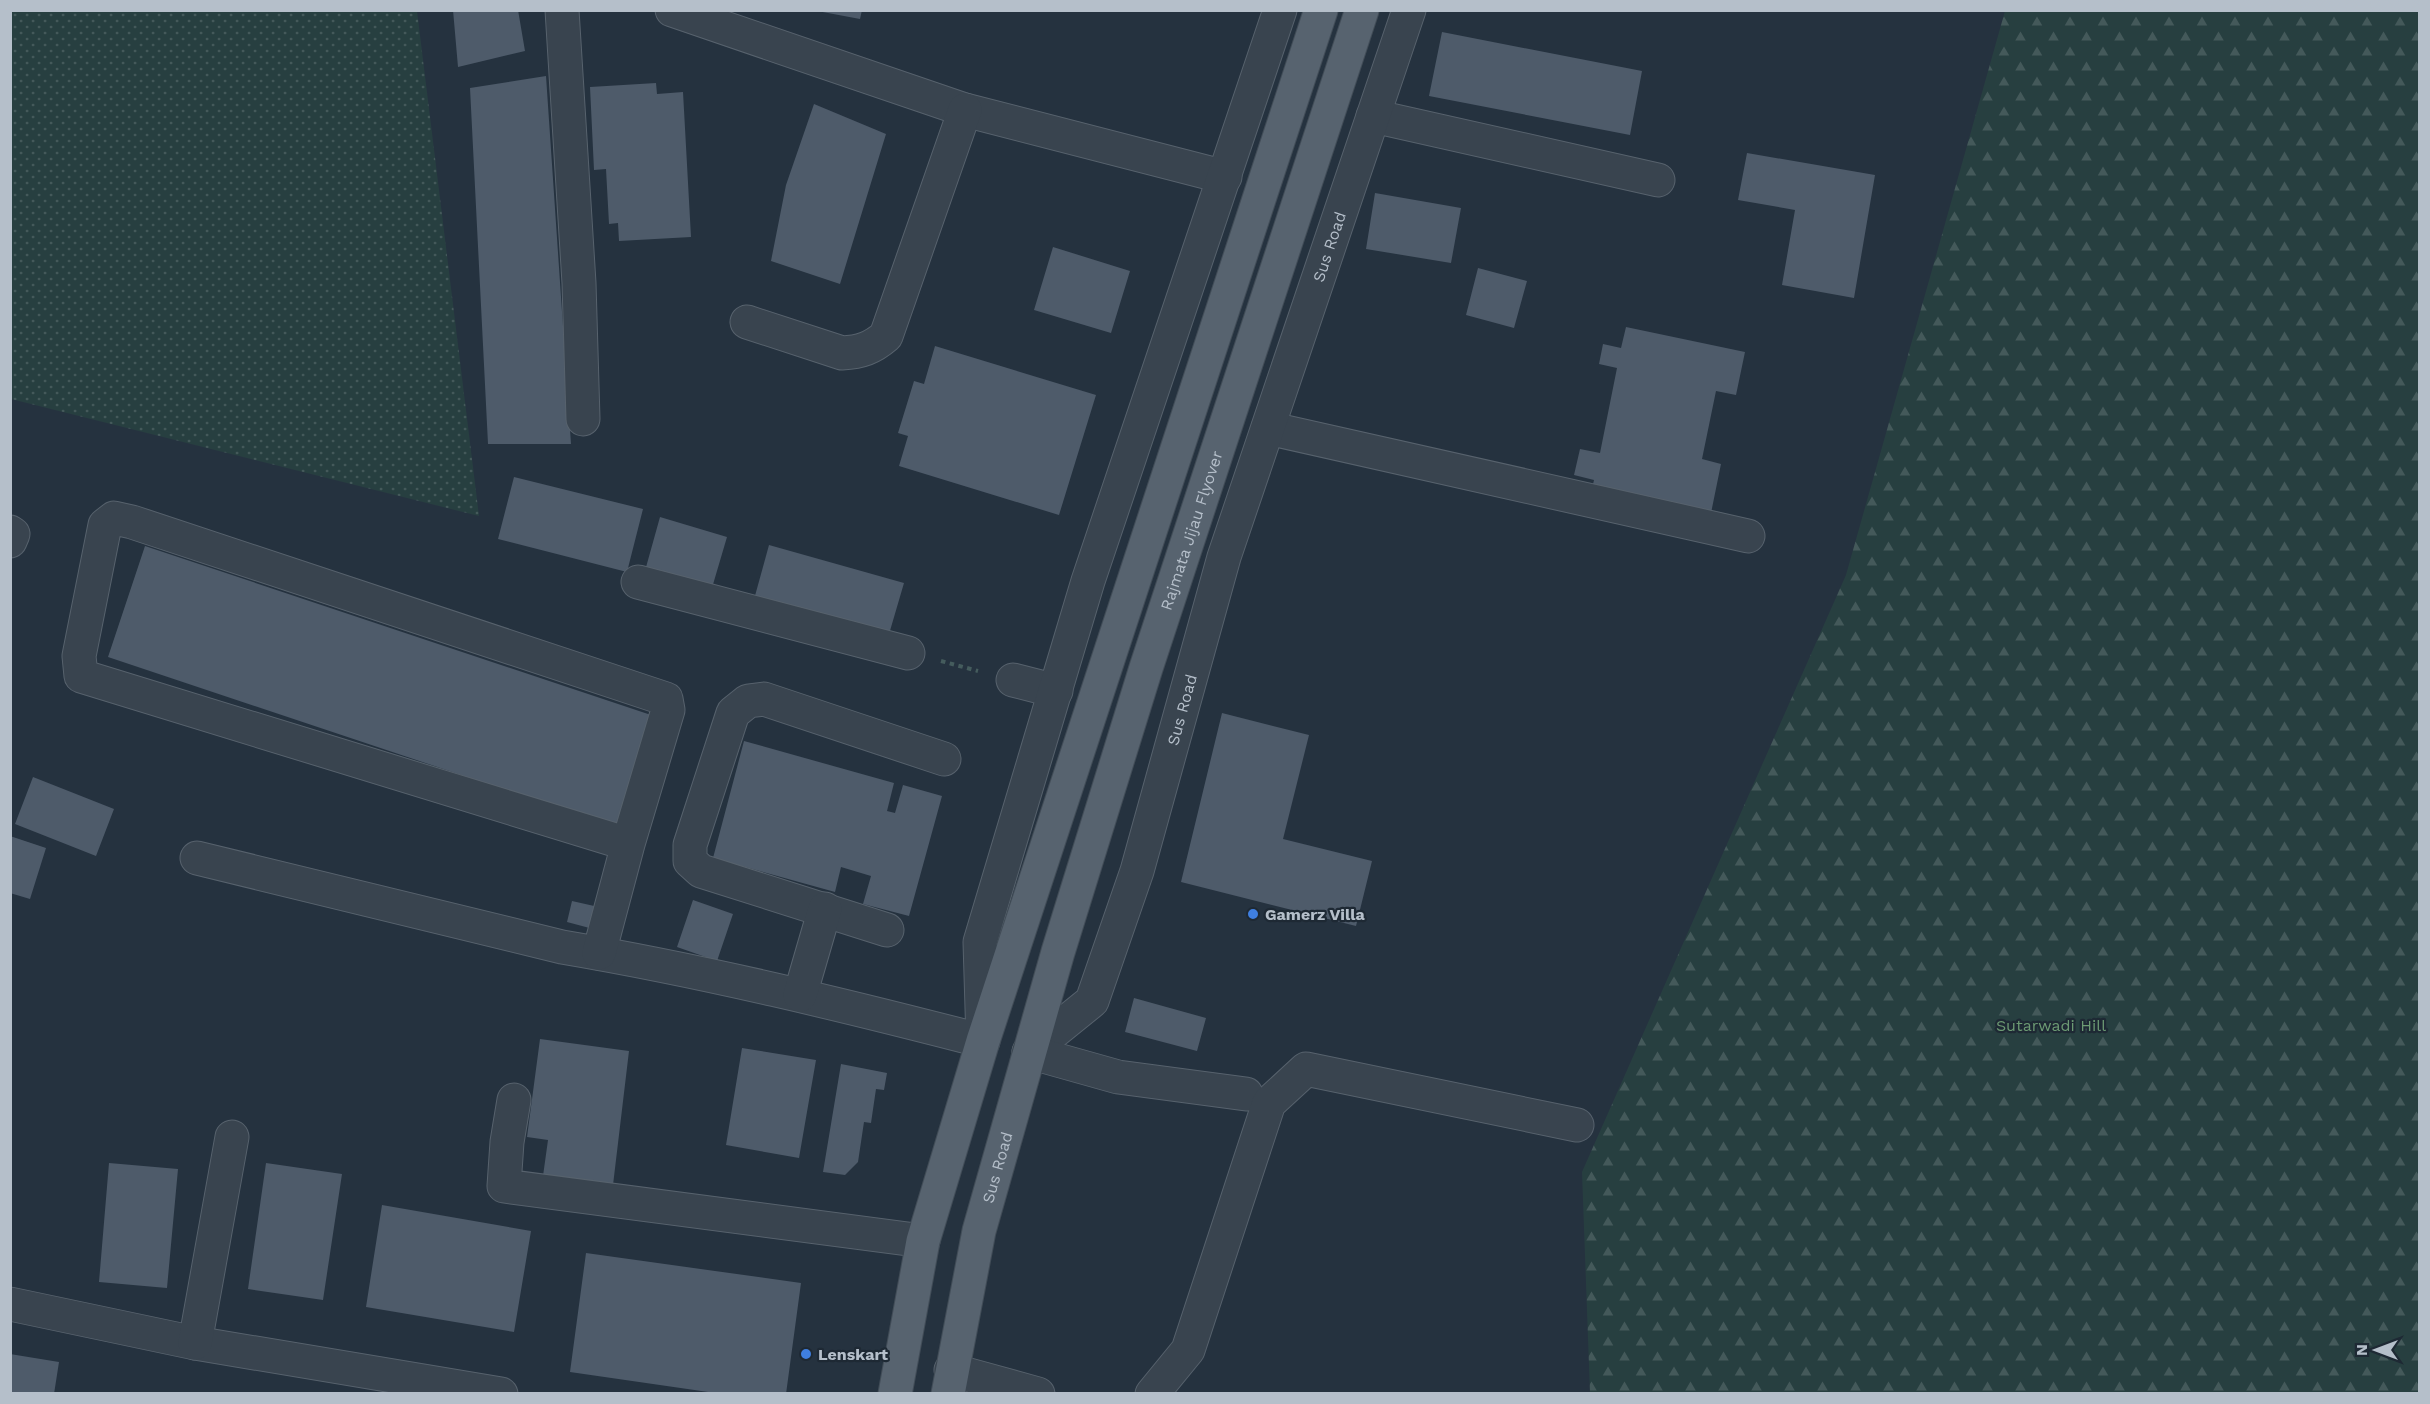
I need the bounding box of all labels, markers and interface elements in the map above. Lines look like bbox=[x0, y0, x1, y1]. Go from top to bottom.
street label: Sus Road bbox=[1309, 209, 1350, 285]
street label: Rajmata Jijau Flyover bbox=[1157, 448, 1227, 613]
street label: Sus Road bbox=[1163, 672, 1201, 748]
place label: Gamerz Villa bbox=[1265, 905, 1366, 924]
marker: Gamerz Villa bbox=[1246, 907, 1260, 921]
park label: Sutarwadi Hill bbox=[1996, 1016, 2106, 1035]
street label: Sus Road bbox=[978, 1130, 1017, 1205]
north arrow bbox=[2346, 1320, 2406, 1380]
text: N bbox=[2352, 1344, 2371, 1356]
place label: Lenskart bbox=[818, 1345, 888, 1364]
marker: Lenskart bbox=[799, 1347, 813, 1361]

